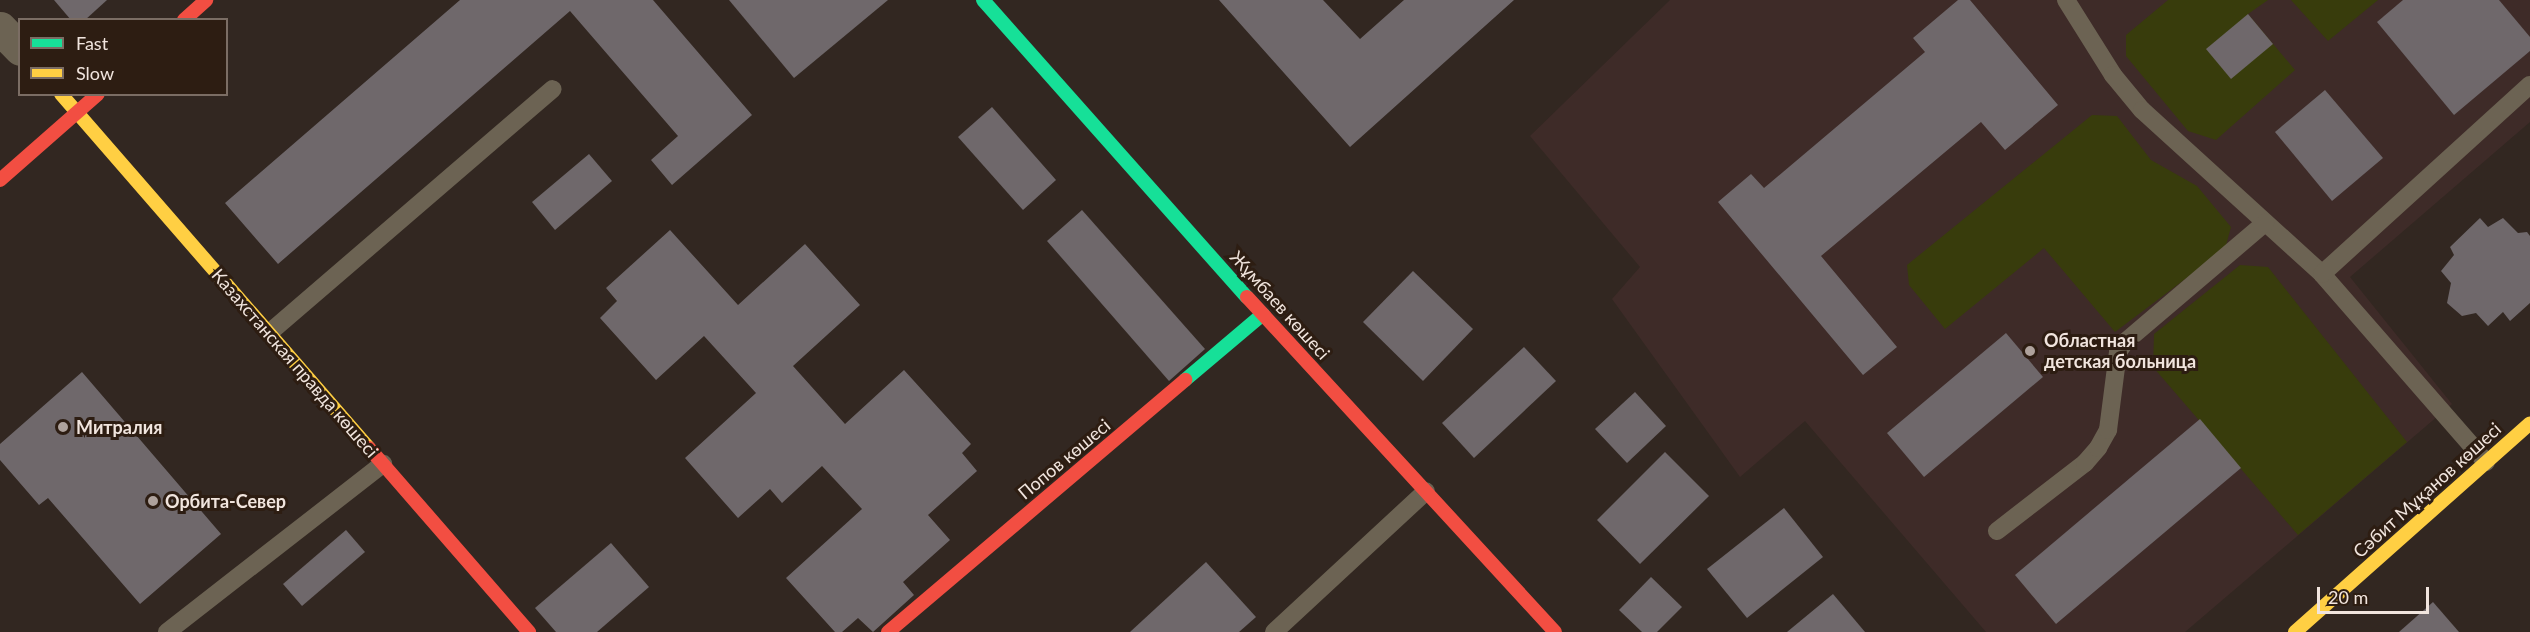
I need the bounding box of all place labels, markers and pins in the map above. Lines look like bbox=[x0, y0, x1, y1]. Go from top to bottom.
place label: Областная детская больница bbox=[2044, 330, 2196, 372]
marker: Областная детская больница bbox=[2021, 342, 2039, 360]
place label: Митралия bbox=[76, 416, 162, 438]
marker: Митралия bbox=[54, 418, 72, 436]
place label: Орбита-Север bbox=[165, 490, 286, 512]
marker: Орбита-Север bbox=[146, 494, 160, 508]

